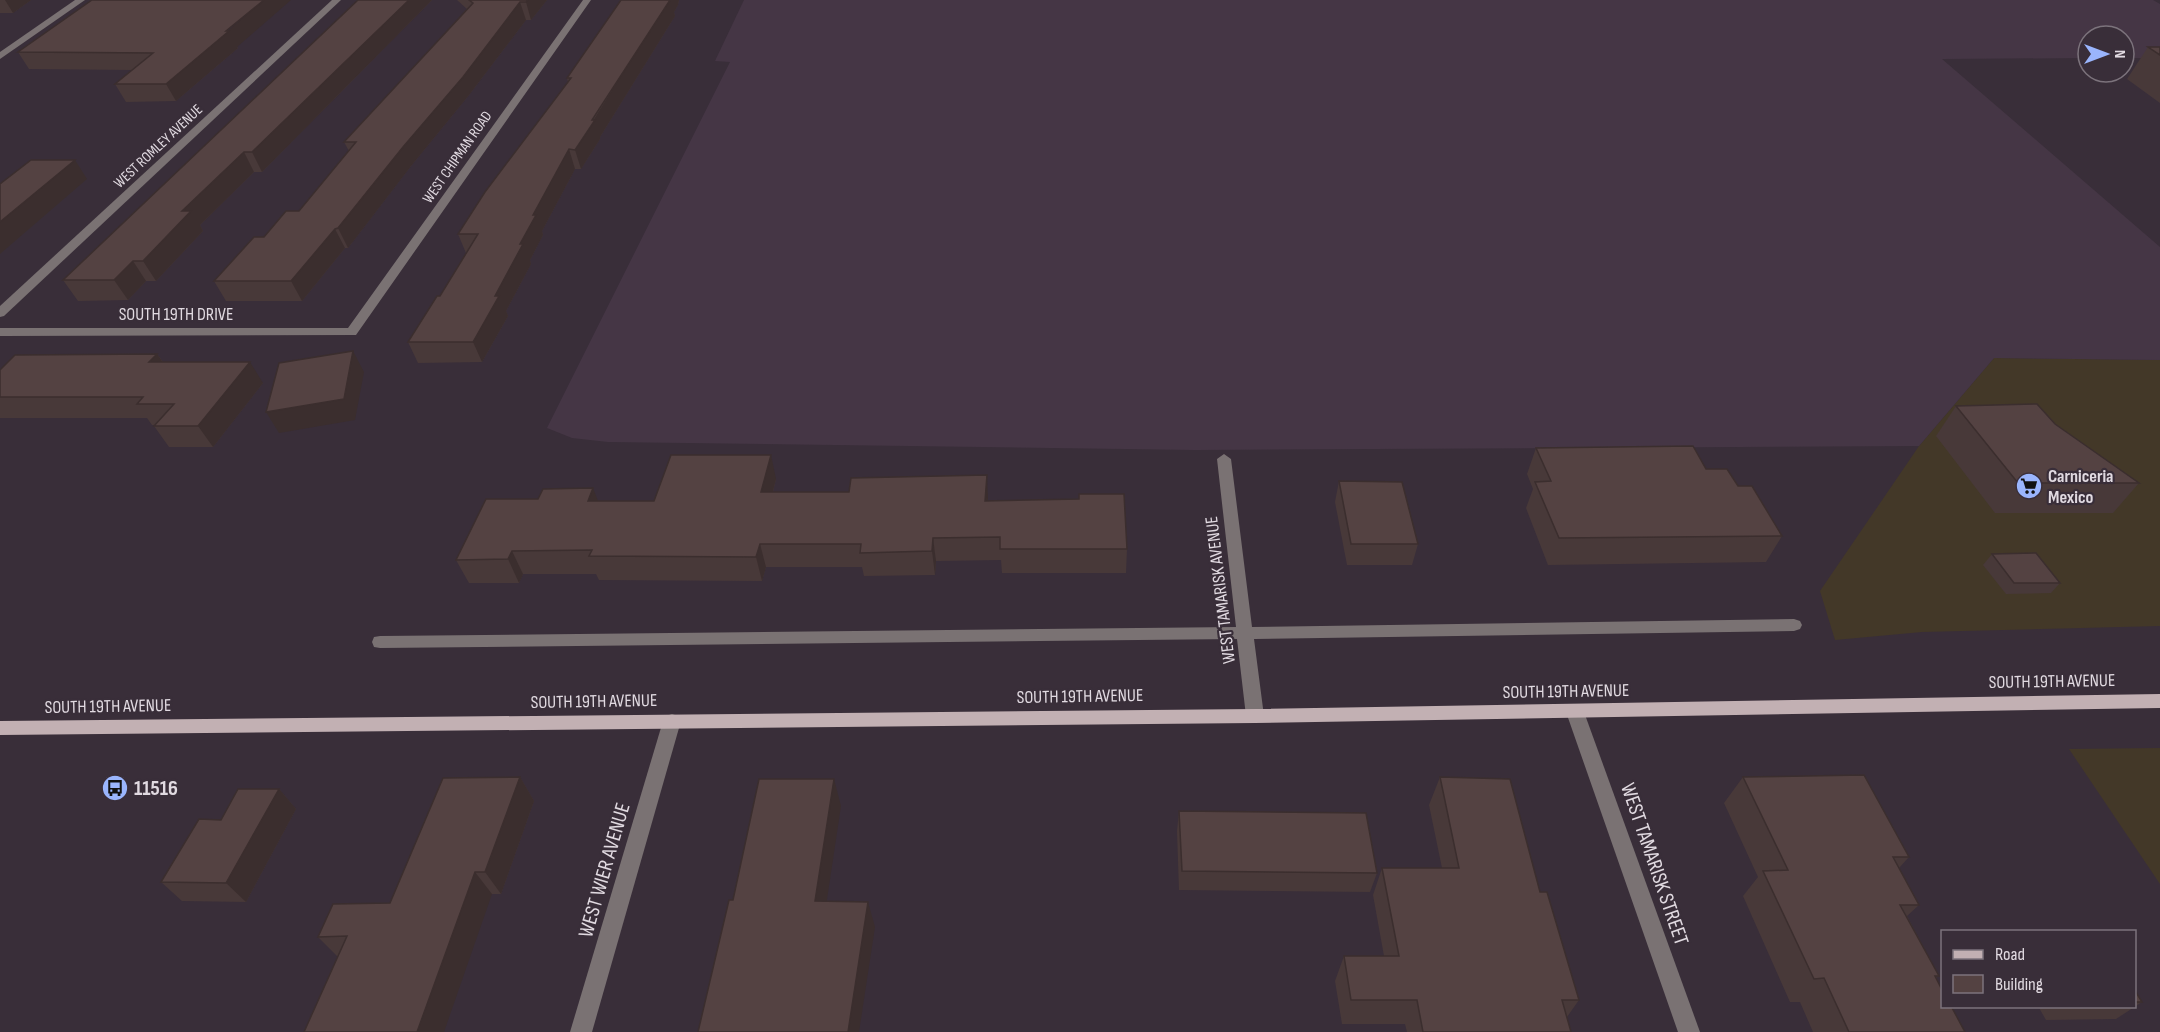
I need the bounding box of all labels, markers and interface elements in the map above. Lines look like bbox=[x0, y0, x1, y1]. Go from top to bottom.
north arrow bbox=[2076, 24, 2136, 84]
text: N bbox=[2110, 50, 2129, 58]
street label: WEST ROMLEY AVENUE bbox=[110, 100, 207, 192]
street label: WEST CHIPMAN ROAD bbox=[419, 107, 496, 207]
street label: SOUTH 19TH DRIVE bbox=[119, 304, 233, 325]
place label: Carniceria Mexico bbox=[2048, 466, 2113, 508]
supermarket icon: Carniceria Mexico bbox=[2014, 471, 2044, 501]
street label: WEST TAMARISK AVENUE bbox=[1201, 515, 1240, 665]
street label: SOUTH 19TH AVENUE bbox=[1989, 670, 2115, 693]
street label: SOUTH 19TH AVENUE bbox=[1503, 680, 1629, 703]
street label: SOUTH 19TH AVENUE bbox=[1017, 685, 1143, 708]
street label: SOUTH 19TH AVENUE bbox=[531, 690, 657, 713]
street label: SOUTH 19TH AVENUE bbox=[45, 695, 171, 718]
bus stop icon: 11516 bbox=[100, 773, 130, 803]
place label: 11516 bbox=[134, 776, 178, 801]
street label: WEST TAMARISK STREET bbox=[1615, 780, 1694, 949]
street label: WEST WIER AVENUE bbox=[573, 800, 636, 940]
legend bbox=[1941, 930, 2136, 1008]
text: Road bbox=[1995, 944, 2025, 965]
text: Building bbox=[1995, 974, 2043, 995]

